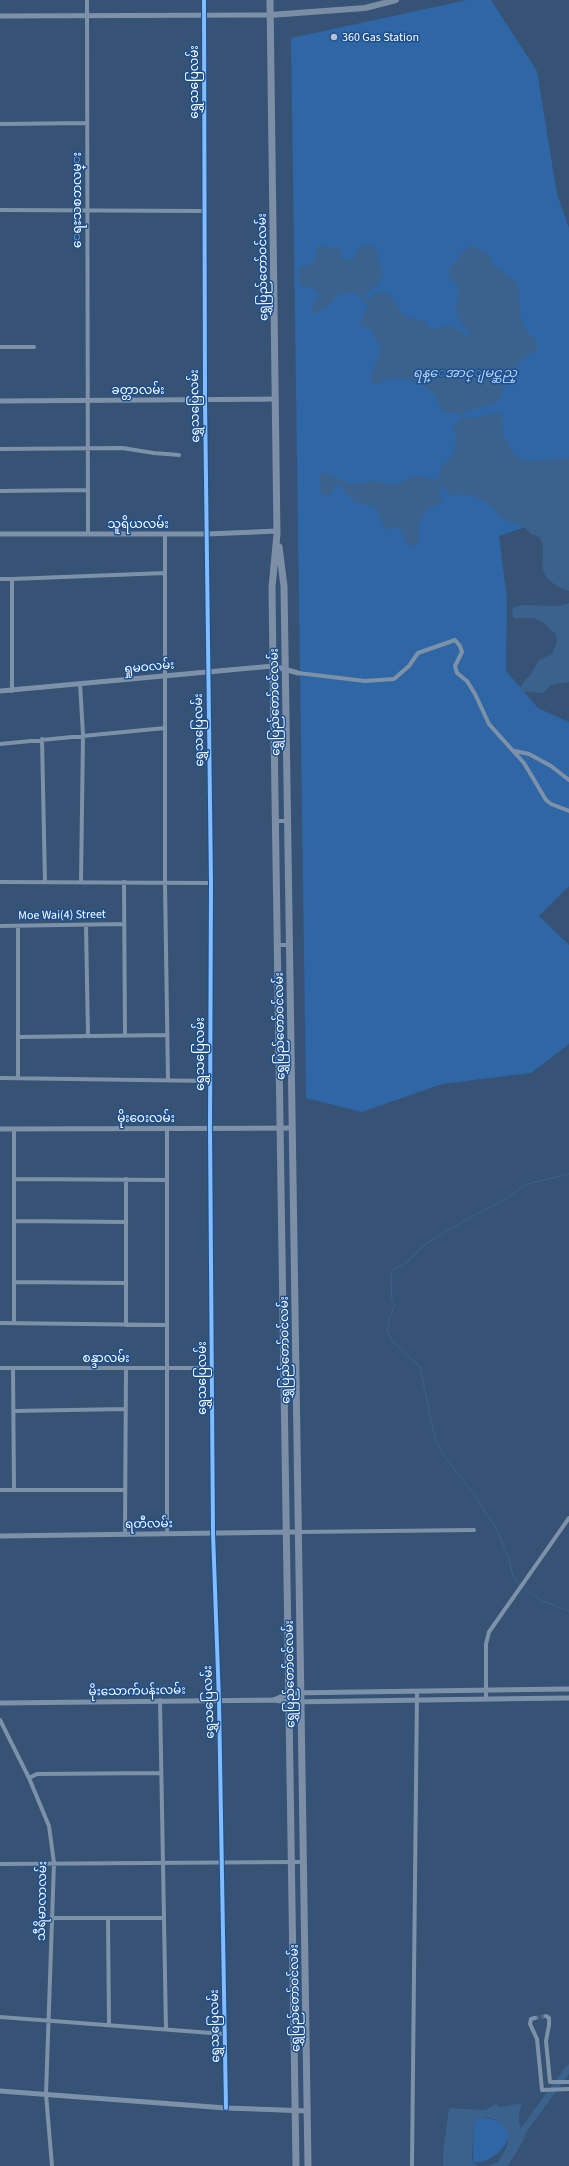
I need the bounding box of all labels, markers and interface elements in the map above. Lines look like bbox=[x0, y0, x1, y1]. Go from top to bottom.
place label: 360 Gas Station bbox=[342, 29, 419, 46]
marker: 360 Gas Station bbox=[329, 32, 339, 42]
street label: ရွှေသပြေလမ်း bbox=[185, 45, 204, 119]
street label: ေရႊသစၥာလမ္း bbox=[69, 152, 87, 248]
street label: ရွှေပြည်တော်ဝင်လမ်း bbox=[253, 213, 273, 321]
water label: ရန္ေအာင္ျမင္ဆည္ bbox=[413, 364, 518, 384]
street label: ရွှေသပြေလမ်း bbox=[185, 369, 205, 443]
street label: ခတ္တာလမ်း bbox=[112, 381, 164, 400]
street label: သူရိယလမ်း bbox=[107, 515, 169, 534]
street label: ရွှေပြည်တော်ဝင်လမ်း bbox=[265, 648, 285, 756]
street label: ရှုမဝလမ်း bbox=[123, 655, 175, 679]
street label: ရွှေသပြေလမ်း bbox=[189, 693, 209, 767]
street label: Moe Wai(4) Street bbox=[18, 906, 106, 924]
street label: ရွှေပြည်တော်ဝင်လမ်း bbox=[270, 972, 290, 1080]
street label: ရွှေသပြေလမ်း bbox=[191, 1017, 210, 1091]
street label: မိုးဝေးလမ်း bbox=[117, 1109, 175, 1128]
street label: ရွှေပြည်တော်ဝင်လမ်း bbox=[275, 1296, 295, 1404]
street label: ရွှေသပြေလမ်း bbox=[193, 1341, 212, 1415]
street label: စန္ဒာလမ်း bbox=[83, 1349, 129, 1368]
street label: ရတီလမ်း bbox=[125, 1514, 173, 1534]
street label: ရွှေပြည်တော်ဝင်လမ်း bbox=[280, 1620, 300, 1728]
street label: ရွှေသပြေလမ်း bbox=[198, 1665, 220, 1739]
street label: မိုးသောက်ပန်းလမ်း bbox=[88, 1681, 186, 1701]
street label: သီရိမာလာလမ်း bbox=[32, 1861, 52, 1941]
street label: ရွှေပြည်တော်ဝင်လမ်း bbox=[285, 1944, 305, 2052]
street label: ရွှေသပြေလမ်း bbox=[205, 1989, 225, 2063]

